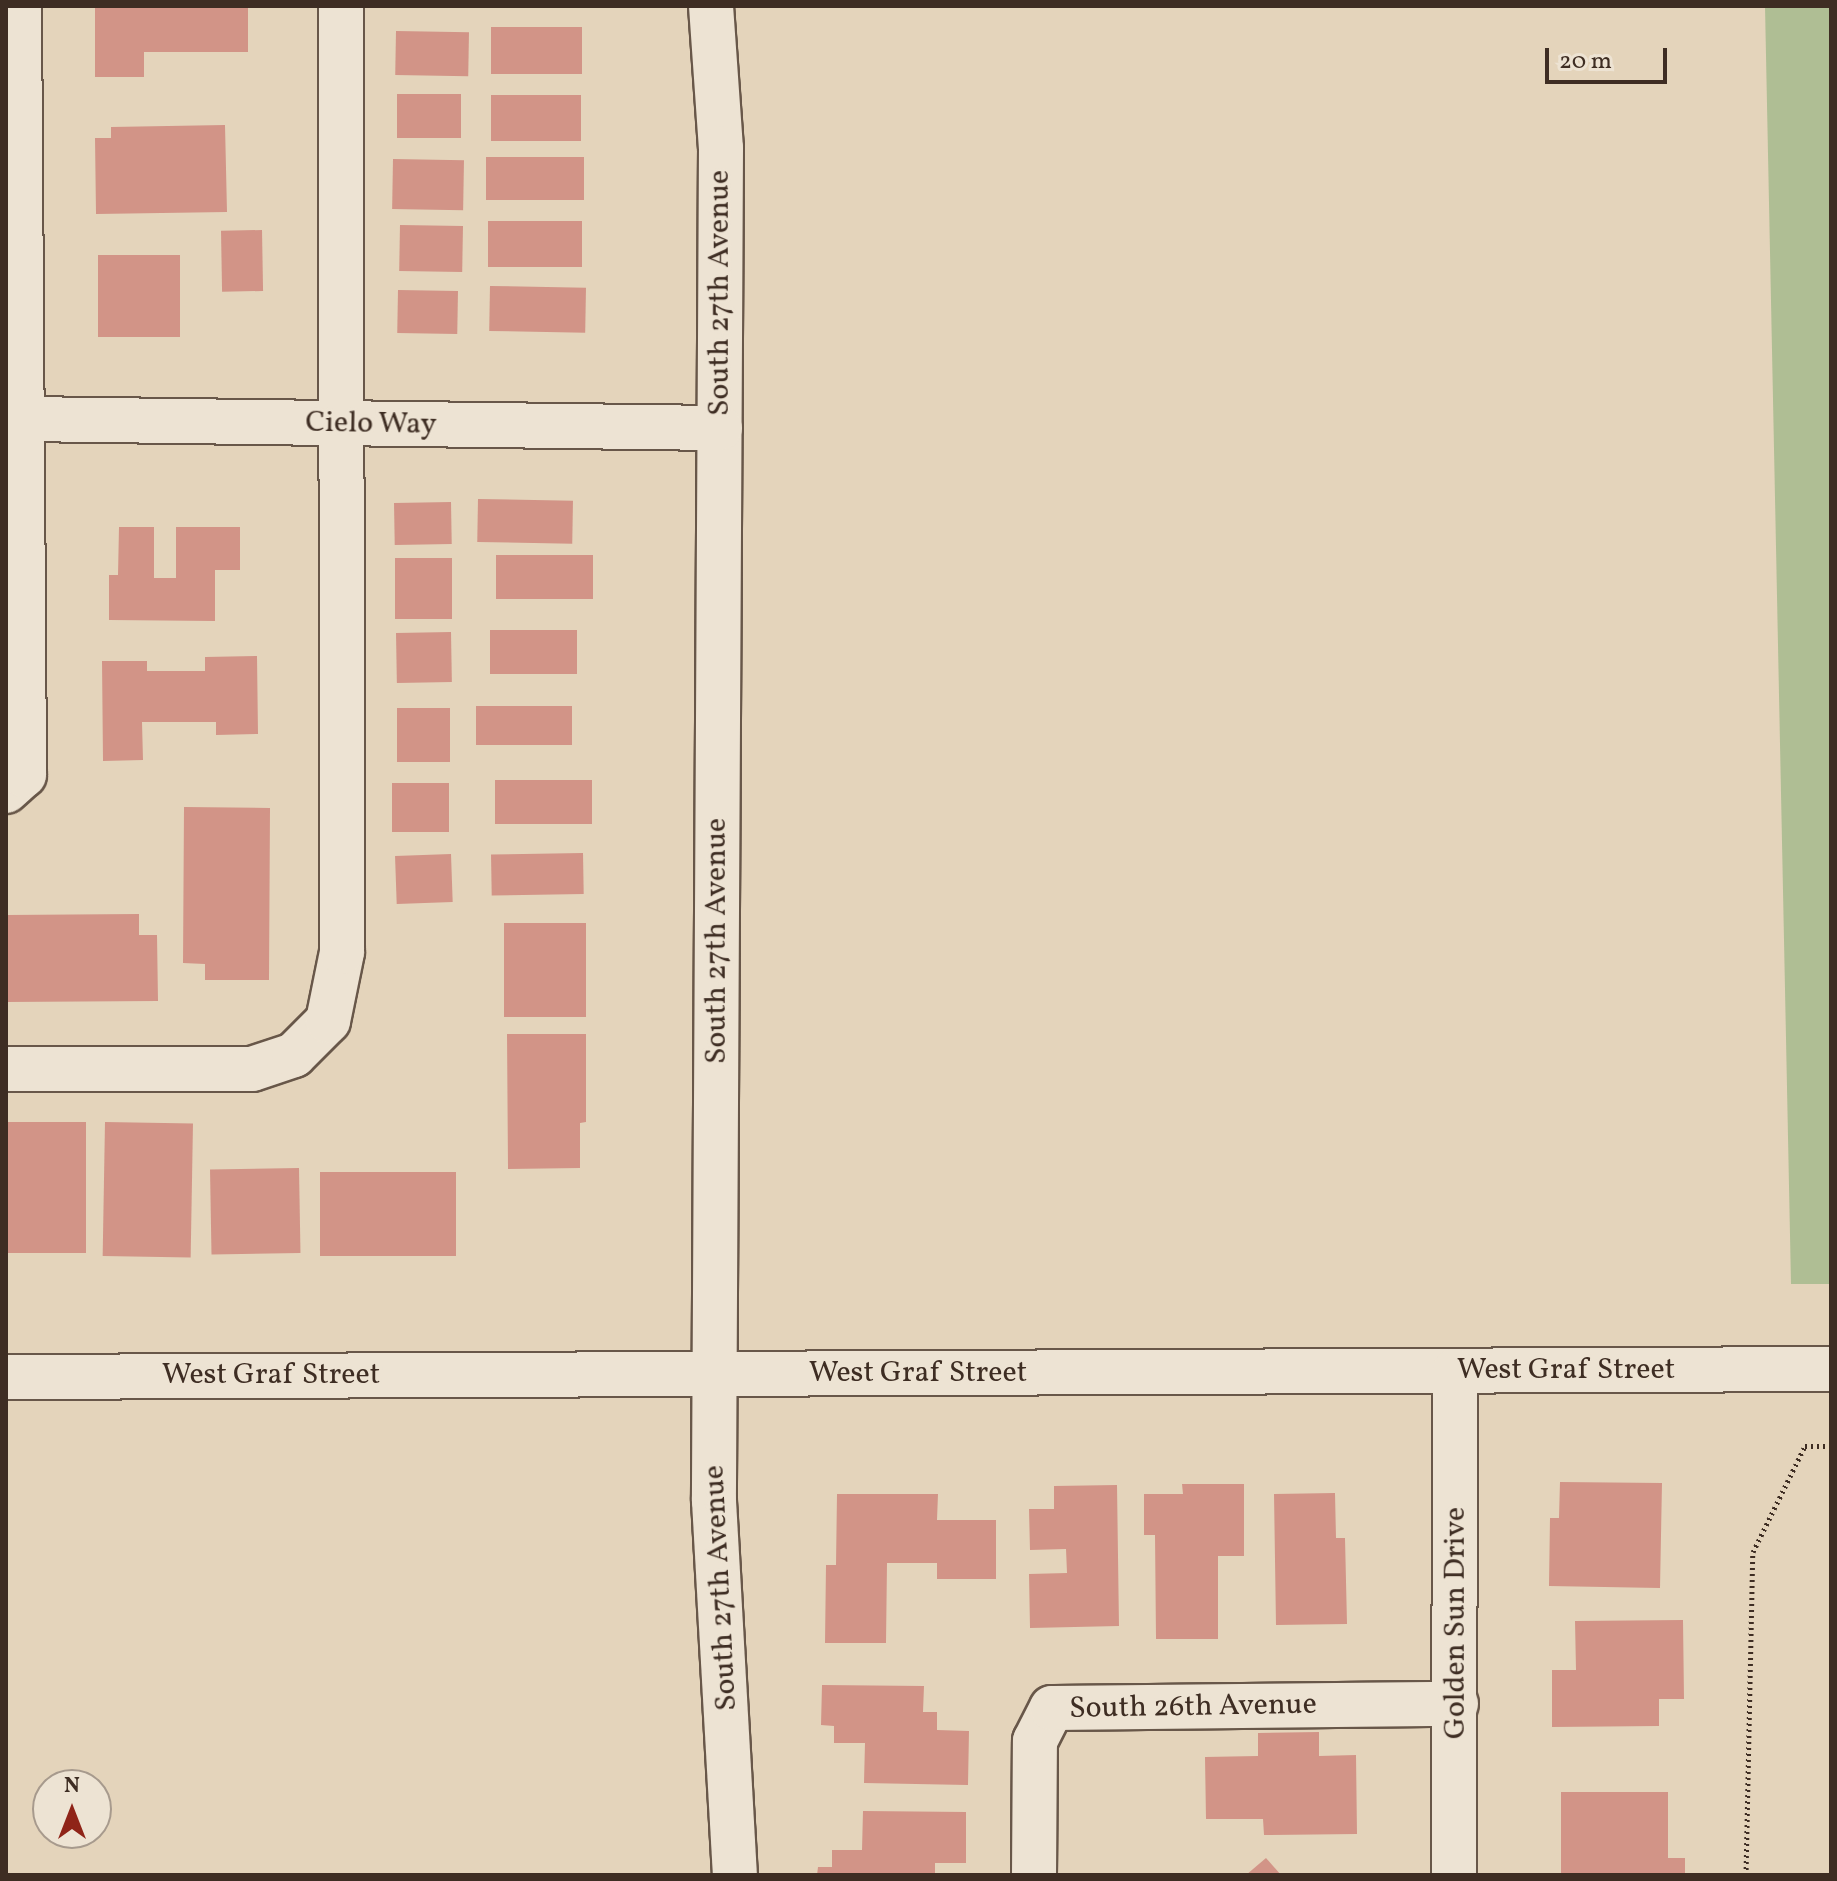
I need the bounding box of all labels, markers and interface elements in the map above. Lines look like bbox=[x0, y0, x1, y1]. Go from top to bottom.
scale bar bbox=[1549, 32, 1671, 82]
text: 20 m bbox=[1559, 45, 1612, 79]
street label: South 27th Avenue bbox=[702, 170, 738, 416]
street label: Cielo Way bbox=[305, 405, 437, 443]
street label: South 27th Avenue bbox=[699, 818, 735, 1064]
street label: West Graf Street bbox=[1458, 1352, 1674, 1388]
street label: West Graf Street bbox=[810, 1355, 1026, 1391]
street label: West Graf Street bbox=[163, 1357, 379, 1393]
street label: South 27th Avenue bbox=[697, 1464, 745, 1712]
street label: Golden Sun Drive bbox=[1438, 1507, 1474, 1739]
street label: South 26th Avenue bbox=[1069, 1687, 1317, 1727]
north arrow bbox=[32, 1769, 112, 1849]
text: N bbox=[64, 1771, 80, 1802]

